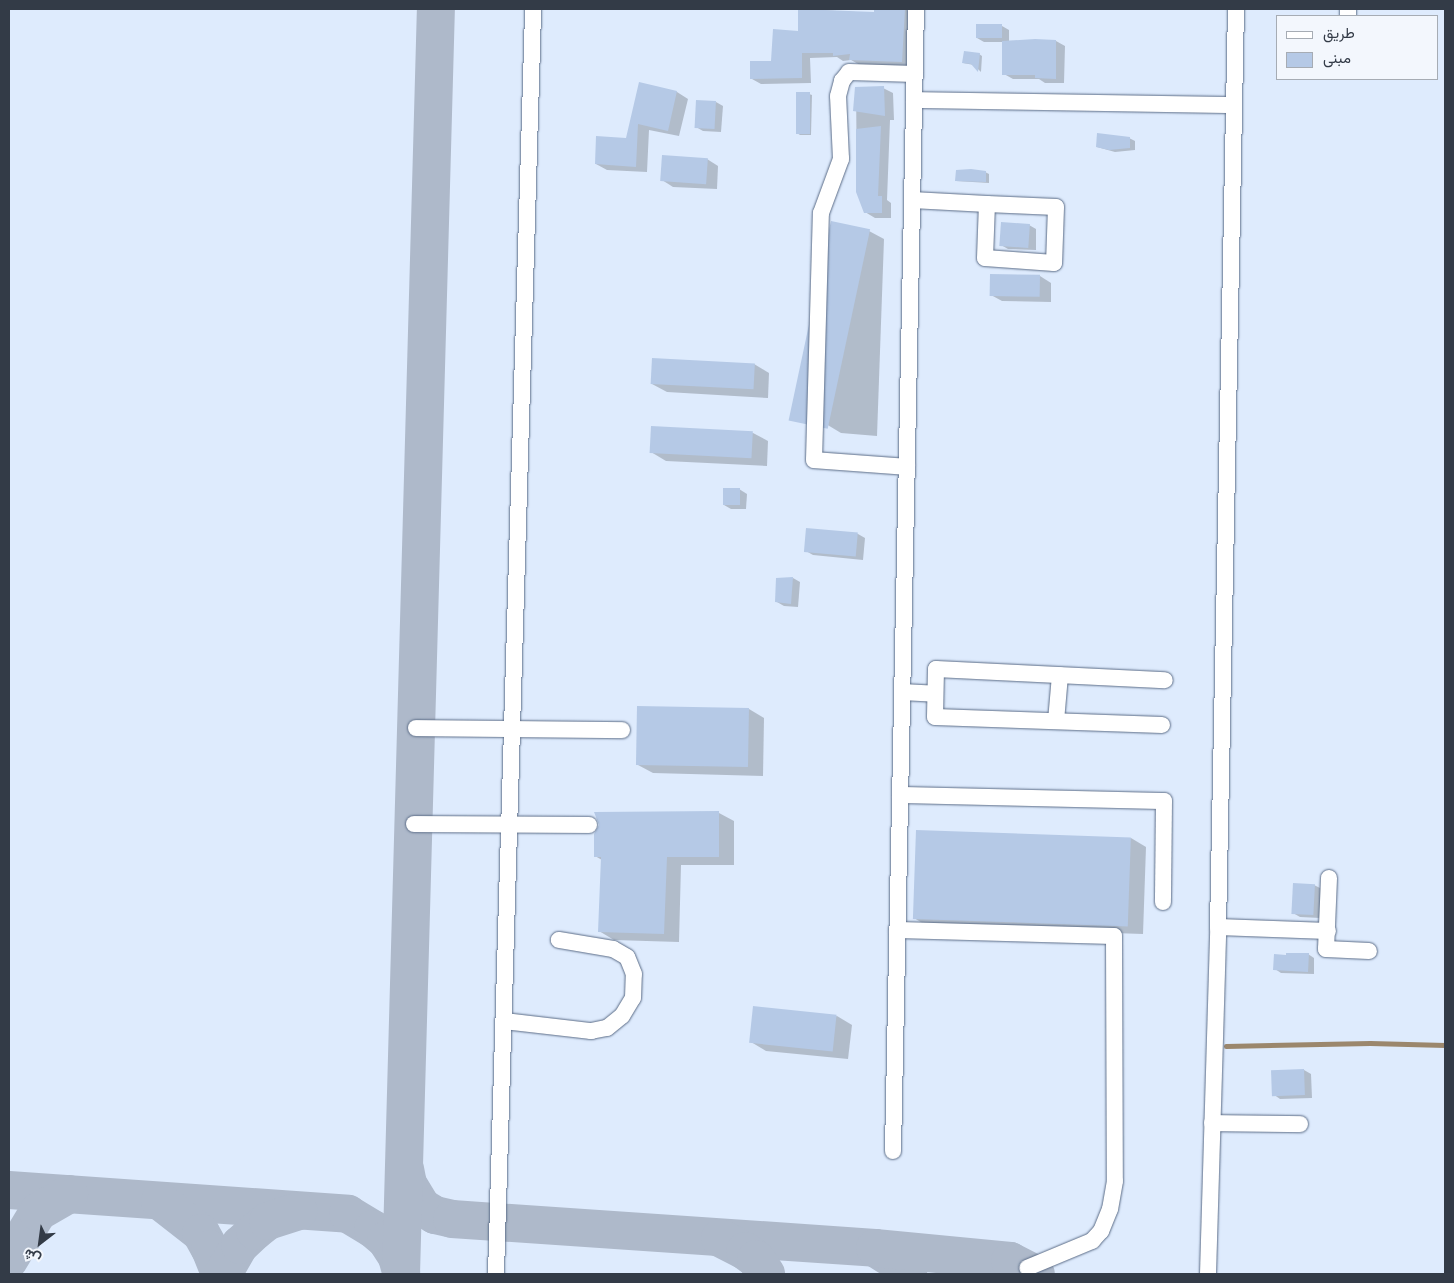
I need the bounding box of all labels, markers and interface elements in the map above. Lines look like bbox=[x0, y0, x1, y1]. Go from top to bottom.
legend bbox=[1276, 15, 1439, 80]
text: طريق bbox=[1323, 26, 1355, 41]
text: مبنى bbox=[1323, 51, 1351, 66]
north arrow bbox=[15, 1218, 65, 1268]
text: ش bbox=[22, 1246, 43, 1266]

